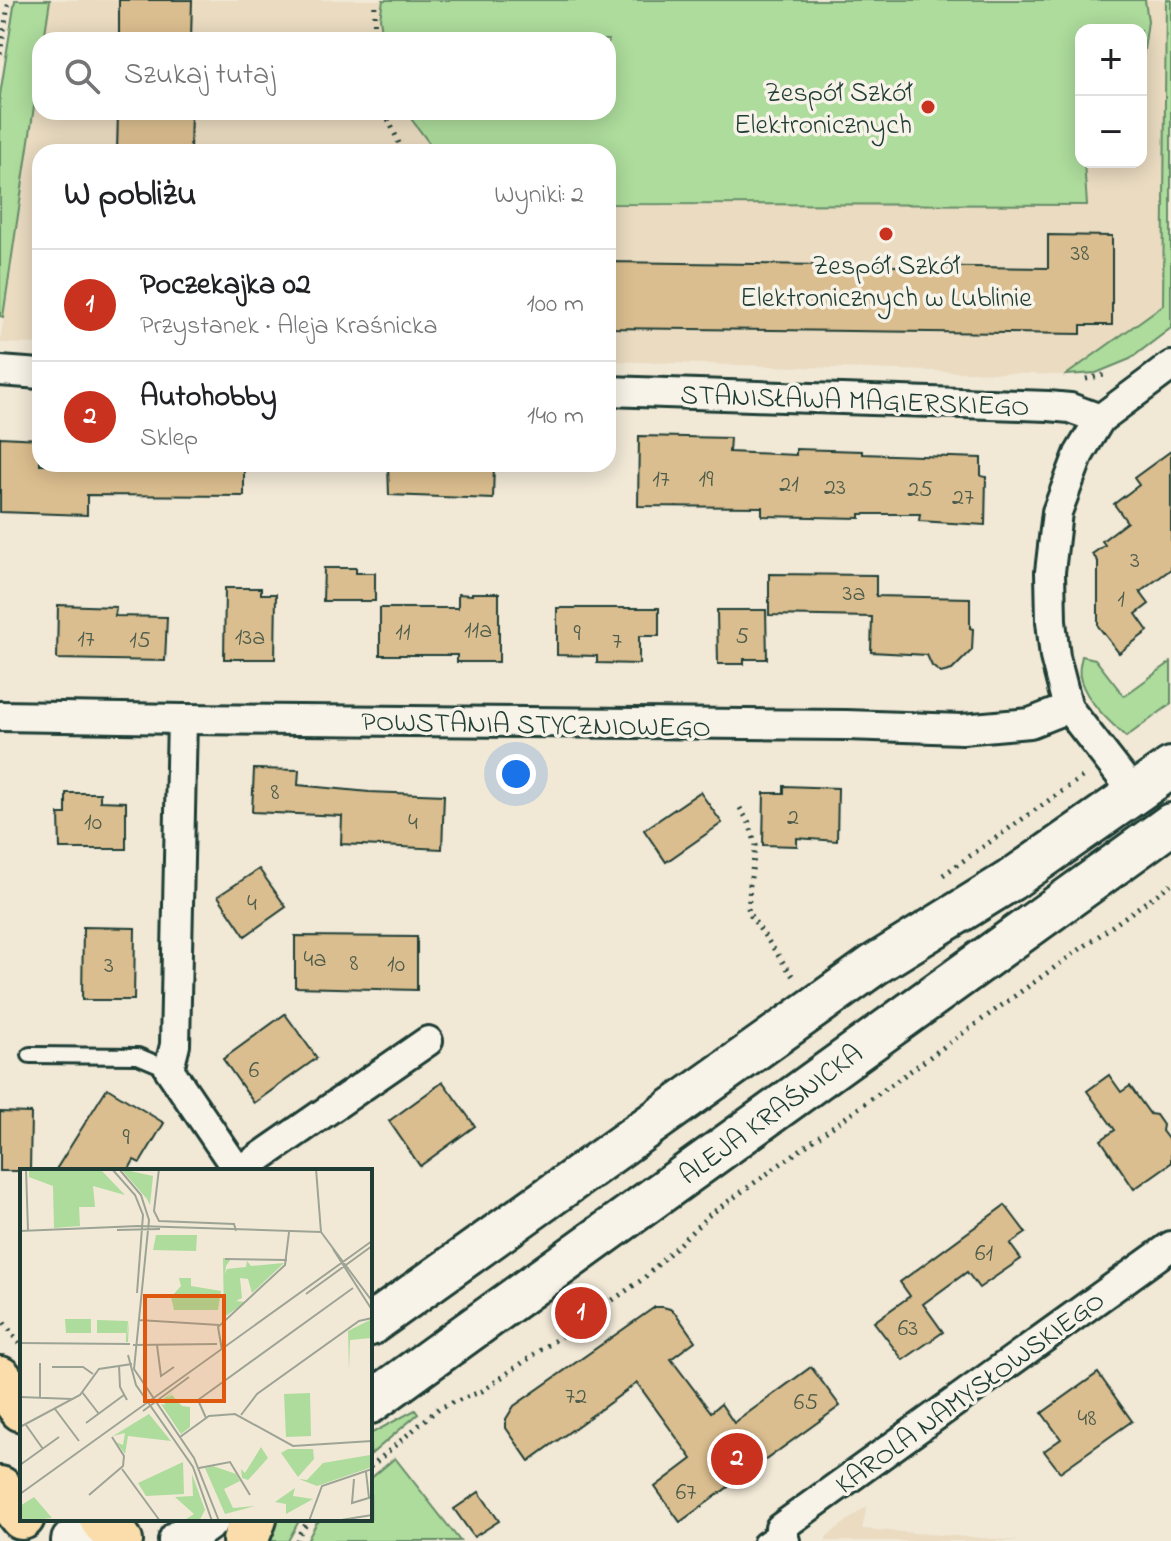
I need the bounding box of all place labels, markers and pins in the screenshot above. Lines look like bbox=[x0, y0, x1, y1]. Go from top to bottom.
place label: Zespół Szkół Elektronicznych bbox=[734, 74, 913, 147]
marker: Zespół Szkół Elektronicznych bbox=[919, 98, 937, 116]
marker: Zespół Szkół Elektronicznych w Lublinie bbox=[877, 225, 895, 243]
place label: Zespół Szkół Elektronicznych w Lublinie bbox=[740, 247, 1032, 320]
pin: 1 bbox=[555, 1283, 607, 1343]
pin: 2 bbox=[711, 1429, 763, 1489]

